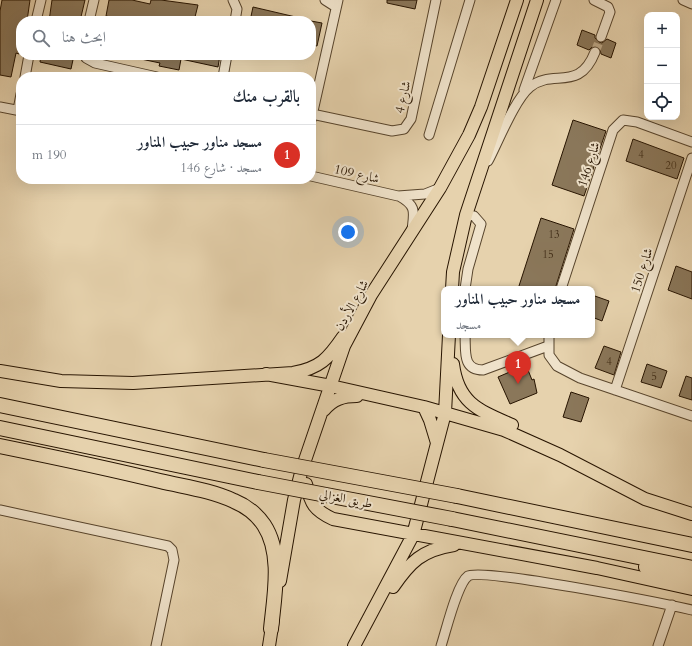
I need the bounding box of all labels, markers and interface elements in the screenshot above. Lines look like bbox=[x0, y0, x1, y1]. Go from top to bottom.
map controls bbox=[644, 12, 680, 120]
button: + bbox=[644, 12, 680, 48]
search box bbox=[16, 16, 316, 60]
icon: search bbox=[30, 27, 52, 49]
text: ابحث هنا bbox=[62, 27, 106, 47]
button: − bbox=[644, 48, 680, 84]
street label: شارع 4 bbox=[391, 79, 417, 116]
button: locate bbox=[644, 84, 680, 120]
text: بالقرب منك bbox=[233, 85, 300, 108]
text: مسجد مناور حبيب المناور bbox=[138, 132, 262, 152]
street label: شارع 146 bbox=[573, 140, 607, 190]
text: 190 m bbox=[32, 146, 66, 164]
text: 1 bbox=[284, 146, 290, 164]
house number: 4 bbox=[638, 147, 644, 162]
house number: 20 bbox=[665, 158, 677, 173]
text: مسجد · شارع 146 bbox=[180, 159, 262, 177]
street label: شارع 109 bbox=[332, 160, 381, 190]
your location bbox=[338, 222, 358, 242]
house number: 13 bbox=[548, 227, 560, 242]
street label: شارع 150 bbox=[626, 246, 660, 296]
house number: 15 bbox=[542, 247, 554, 262]
street label: شارع الأردن bbox=[331, 277, 375, 335]
popup bbox=[441, 286, 595, 338]
text: مسجد مناور حبيب المناور bbox=[456, 289, 580, 309]
text: مسجد bbox=[456, 316, 481, 334]
pin: 1 bbox=[505, 351, 531, 384]
house number: 4 bbox=[606, 354, 612, 369]
house number: 5 bbox=[651, 369, 657, 384]
street label: طريق الغزالي bbox=[317, 485, 374, 515]

